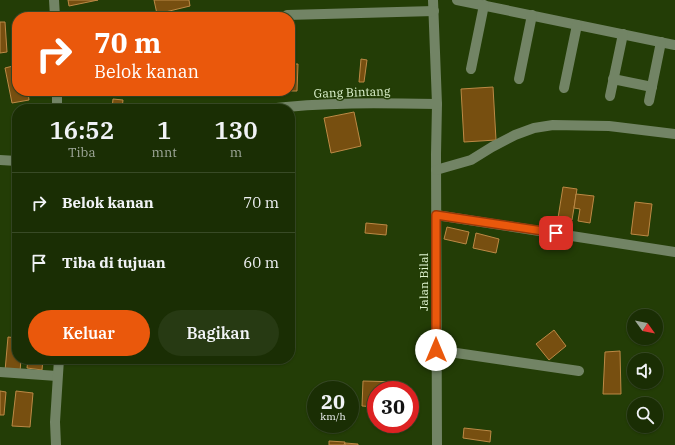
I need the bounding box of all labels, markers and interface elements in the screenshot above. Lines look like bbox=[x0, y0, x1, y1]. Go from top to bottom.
text: 70 m bbox=[94, 24, 161, 61]
icon: right bbox=[28, 28, 80, 80]
text: Belok kanan bbox=[94, 60, 199, 83]
street label: Gang Bintang bbox=[313, 83, 391, 101]
text: 16:52 bbox=[49, 114, 114, 146]
text: 1 bbox=[157, 114, 171, 146]
text: 130 bbox=[214, 114, 258, 146]
text: Tiba bbox=[68, 144, 96, 161]
text: mnt bbox=[152, 144, 177, 161]
text: m bbox=[230, 144, 242, 161]
icon: right bbox=[28, 192, 50, 214]
text: Belok kanan bbox=[62, 193, 154, 212]
text: 70 m bbox=[243, 193, 279, 212]
pin bbox=[539, 216, 573, 250]
icon: arrive bbox=[545, 222, 567, 244]
icon: arrive bbox=[28, 252, 50, 274]
text: Tiba di tujuan bbox=[62, 253, 166, 272]
text: 60 m bbox=[243, 253, 279, 272]
street label: Jalan Bilal bbox=[416, 253, 431, 311]
north arrow bbox=[627, 309, 663, 345]
map controls bbox=[627, 309, 663, 433]
button: Keluar bbox=[28, 310, 150, 356]
button: Bagikan bbox=[158, 310, 279, 356]
position arrow bbox=[415, 329, 457, 371]
button: sound bbox=[627, 353, 663, 389]
speed limit sign: 30 bbox=[367, 381, 419, 433]
text: 20 bbox=[321, 388, 345, 415]
button: search bbox=[627, 397, 663, 433]
text: km/h bbox=[320, 410, 346, 423]

